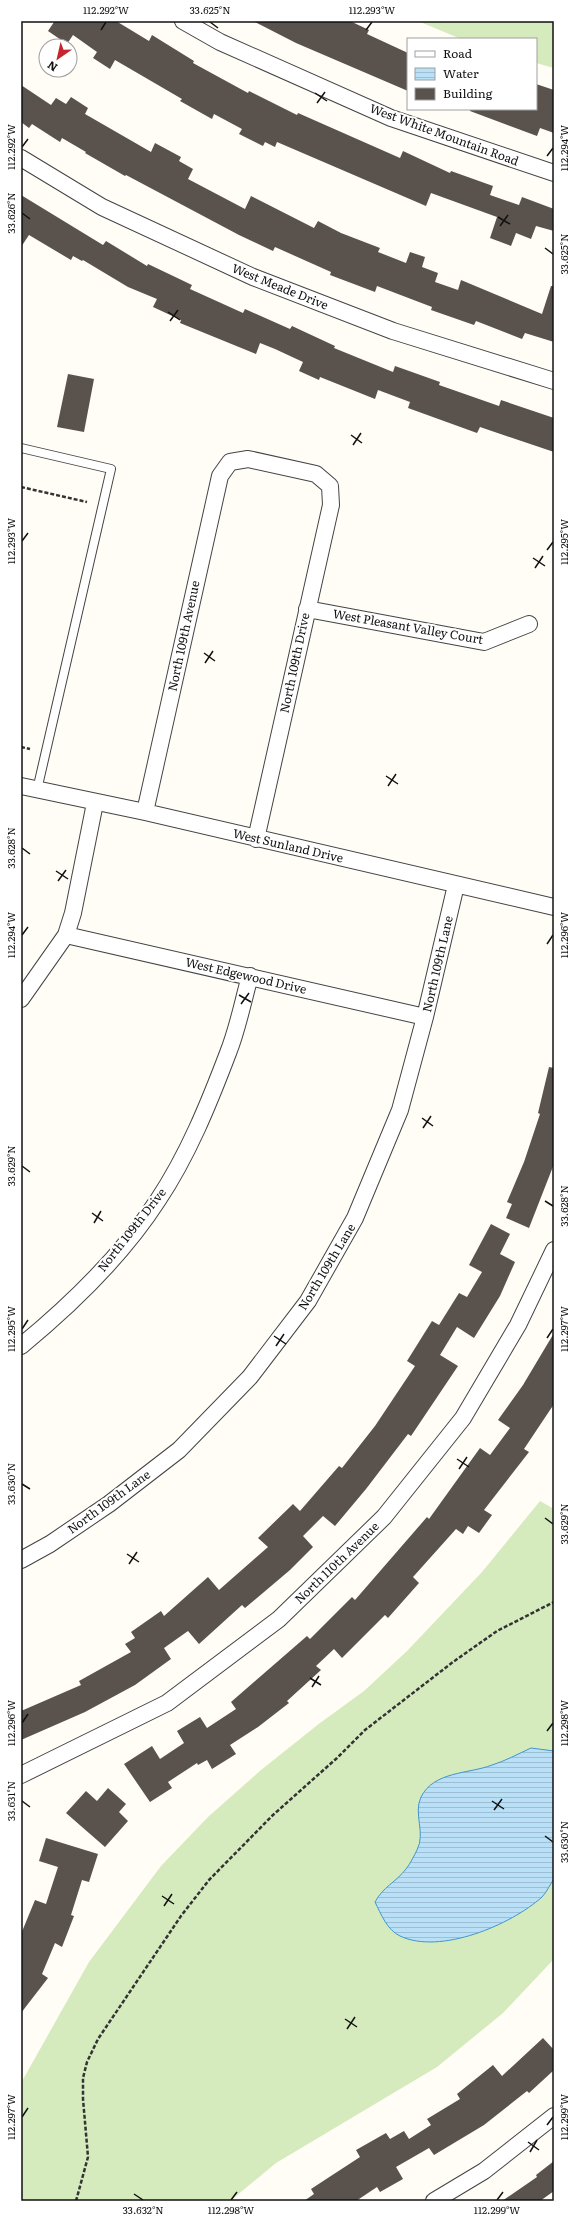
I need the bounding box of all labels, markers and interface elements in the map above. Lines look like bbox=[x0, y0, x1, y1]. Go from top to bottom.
text: 112.292°W bbox=[83, 2, 129, 17]
text: 33.625°N bbox=[189, 2, 231, 17]
text: 112.293°W bbox=[349, 2, 395, 17]
north arrow bbox=[38, 38, 78, 78]
legend bbox=[407, 38, 537, 110]
text: Road bbox=[443, 44, 473, 62]
text: N bbox=[44, 58, 60, 76]
text: Water bbox=[443, 64, 479, 82]
text: Building bbox=[443, 84, 493, 102]
street label: West White Mountain Road bbox=[367, 99, 522, 170]
text: 112.292°W bbox=[3, 124, 18, 170]
text: 112.294°W bbox=[556, 125, 571, 171]
text: 33.626°N bbox=[3, 192, 18, 234]
text: 33.625°N bbox=[556, 233, 571, 275]
street label: West Meade Drive bbox=[230, 259, 331, 314]
text: 112.293°W bbox=[3, 518, 18, 564]
text: 112.295°W bbox=[556, 519, 571, 565]
street label: North 109th Avenue bbox=[163, 579, 204, 693]
street label: West Pleasant Valley Court bbox=[332, 604, 485, 648]
street label: North 109th Drive bbox=[275, 611, 313, 715]
street label: West Sunland Drive bbox=[231, 824, 345, 866]
text: 33.628°N bbox=[3, 827, 18, 869]
text: 112.294°W bbox=[3, 912, 18, 958]
text: 112.296°W bbox=[556, 912, 571, 958]
street label: North 109th Lane bbox=[417, 914, 457, 1014]
street label: West Edgewood Drive bbox=[184, 952, 308, 998]
text: 33.629°N bbox=[3, 1145, 18, 1187]
street label: North 109th Drive bbox=[93, 1184, 170, 1275]
text: 33.628°N bbox=[556, 1185, 571, 1227]
street label: North 109th Lane bbox=[293, 1220, 359, 1313]
text: 112.295°W bbox=[3, 1306, 18, 1352]
text: 112.297°W bbox=[556, 1306, 571, 1352]
text: 33.630°N bbox=[3, 1463, 18, 1505]
street label: North 109th Lane bbox=[63, 1465, 154, 1537]
text: 33.629°N bbox=[556, 1503, 571, 1545]
street label: North 110th Avenue bbox=[290, 1517, 383, 1607]
text: 112.296°W bbox=[3, 1700, 18, 1746]
text: 112.298°W bbox=[556, 1700, 571, 1746]
text: 33.631°N bbox=[3, 1781, 18, 1821]
text: 33.630°N bbox=[556, 1821, 571, 1863]
text: 112.297°W bbox=[3, 2094, 18, 2140]
text: 112.299°W bbox=[556, 2094, 571, 2140]
text: 33.632°N bbox=[122, 2202, 164, 2217]
text: 112.298°W bbox=[208, 2202, 254, 2217]
text: 112.299°W bbox=[474, 2202, 520, 2217]

